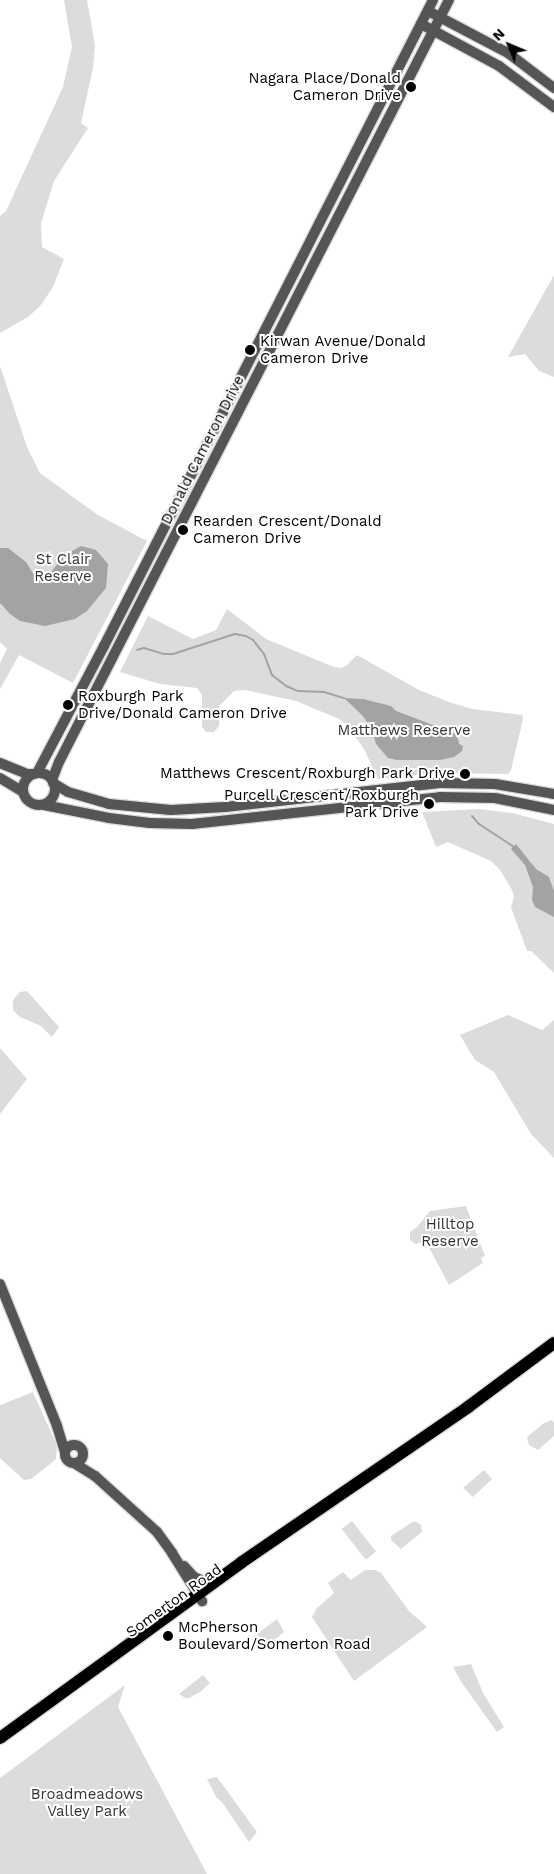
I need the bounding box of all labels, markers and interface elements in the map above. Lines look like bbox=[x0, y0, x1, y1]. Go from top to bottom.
north arrow bbox=[484, 20, 534, 70]
text: N bbox=[489, 25, 508, 44]
place label: Nagara Place/Donald Cameron Drive bbox=[248, 69, 401, 104]
marker: Nagara Place/Donald Cameron Drive bbox=[405, 81, 417, 93]
place label: Kirwan Avenue/Donald Cameron Drive bbox=[260, 332, 426, 367]
marker: Kirwan Avenue/Donald Cameron Drive bbox=[244, 344, 256, 356]
street label: Donald Cameron Drive bbox=[158, 372, 248, 528]
place label: Rearden Crescent/Donald Cameron Drive bbox=[193, 512, 382, 547]
marker: Rearden Crescent/Donald Cameron Drive bbox=[177, 524, 189, 536]
park label: St Clair Reserve bbox=[34, 550, 92, 585]
place label: Roxburgh Park Drive/Donald Cameron Drive bbox=[78, 687, 287, 722]
marker: Roxburgh Park Drive/Donald Cameron Drive bbox=[62, 699, 74, 711]
park label: Matthews Reserve bbox=[337, 722, 471, 740]
place label: Matthews Crescent/Roxburgh Park Drive bbox=[160, 765, 455, 783]
marker: Matthews Crescent/Roxburgh Park Drive bbox=[459, 768, 471, 780]
place label: Purcell Crescent/Roxburgh Park Drive bbox=[223, 786, 419, 821]
marker: Purcell Crescent/Roxburgh Park Drive bbox=[423, 798, 435, 810]
park label: Hilltop Reserve bbox=[421, 1215, 479, 1250]
street label: Somerton Road bbox=[123, 1560, 225, 1642]
place label: McPherson Boulevard/Somerton Road bbox=[178, 1618, 370, 1653]
marker: McPherson Boulevard/Somerton Road bbox=[162, 1630, 174, 1642]
park label: Broadmeadows Valley Park bbox=[31, 1785, 143, 1820]

